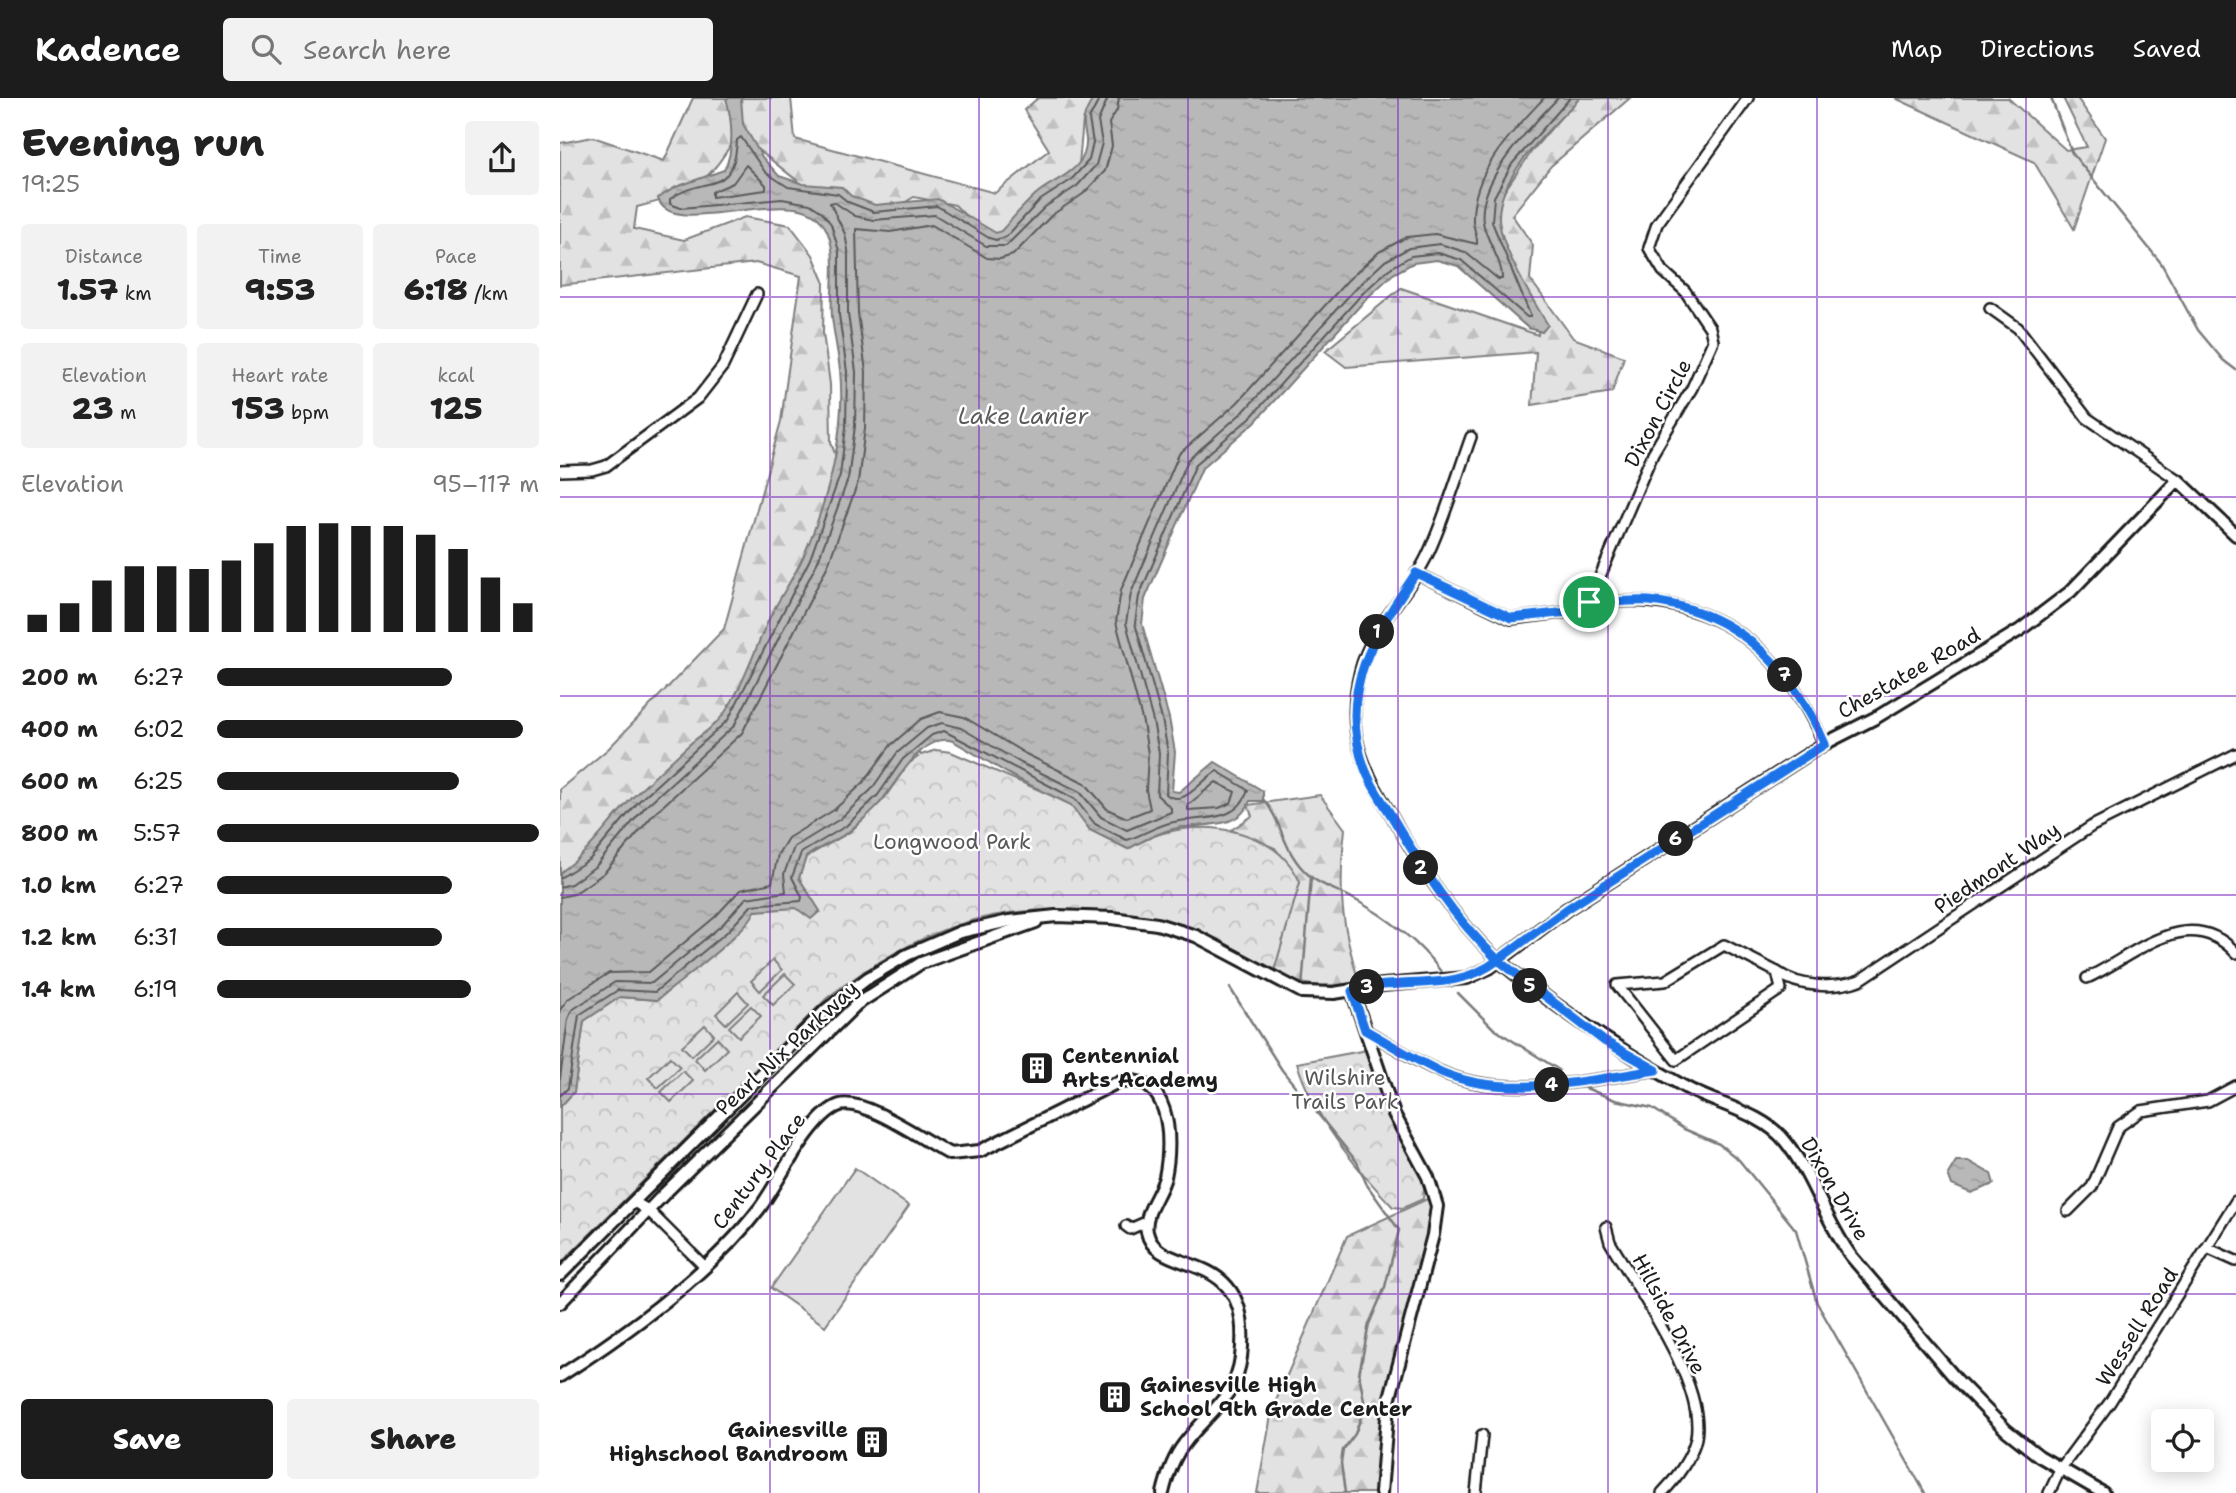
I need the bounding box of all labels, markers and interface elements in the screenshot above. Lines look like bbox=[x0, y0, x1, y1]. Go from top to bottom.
search box bbox=[223, 18, 713, 81]
text: Kadence bbox=[35, 27, 181, 72]
icon: search bbox=[247, 30, 285, 68]
text: Search here bbox=[303, 32, 451, 67]
text: Map bbox=[1891, 33, 1942, 65]
text: Directions bbox=[1980, 33, 2095, 65]
text: Saved bbox=[2133, 33, 2201, 65]
text: Evening run bbox=[21, 117, 264, 168]
button: share bbox=[465, 121, 539, 195]
text: 19:25 bbox=[21, 169, 80, 199]
text: Distance bbox=[65, 244, 143, 269]
text: Time bbox=[258, 244, 302, 269]
text: Pace bbox=[435, 244, 477, 269]
text: 1.57 bbox=[56, 269, 118, 310]
text: 9:53 bbox=[245, 269, 315, 310]
text: 6:18 bbox=[404, 269, 468, 310]
text: km bbox=[118, 281, 152, 306]
text: /km bbox=[468, 281, 508, 306]
street label: Dixon Circle bbox=[1618, 354, 1698, 472]
text: Elevation bbox=[61, 363, 147, 388]
text: Heart rate bbox=[232, 363, 328, 388]
text: kcal bbox=[438, 363, 474, 388]
text: 23 bbox=[72, 388, 114, 429]
text: 153 bbox=[231, 388, 285, 429]
text: 125 bbox=[429, 388, 483, 429]
text: m bbox=[114, 400, 136, 425]
text: bpm bbox=[285, 400, 329, 425]
water label: Lake Lanier bbox=[958, 401, 1089, 431]
text: Elevation bbox=[21, 469, 124, 499]
text: 95–117 m bbox=[432, 469, 539, 499]
pin bbox=[1559, 572, 1619, 632]
icon: arrive bbox=[1570, 583, 1608, 621]
pin: 1 bbox=[1360, 614, 1394, 650]
text: 1 bbox=[1372, 619, 1381, 644]
street label: Chestatee Road bbox=[1833, 621, 1985, 725]
pin: 7 bbox=[1768, 658, 1802, 692]
text: 200 m bbox=[21, 662, 98, 692]
text: 6:27 bbox=[133, 662, 184, 692]
text: 7 bbox=[1778, 662, 1791, 687]
text: 400 m bbox=[21, 714, 98, 744]
text: 6:02 bbox=[133, 714, 185, 744]
text: 600 m bbox=[21, 766, 98, 796]
text: 6:25 bbox=[133, 766, 183, 796]
street label: Piedmont Way bbox=[1928, 815, 2066, 921]
text: 800 m bbox=[21, 818, 98, 848]
text: 5:57 bbox=[133, 818, 181, 848]
pin: 6 bbox=[1658, 822, 1694, 856]
text: 6 bbox=[1669, 826, 1682, 851]
park label: Longwood Park bbox=[873, 828, 1031, 856]
pin: 2 bbox=[1404, 850, 1438, 886]
text: 2 bbox=[1414, 855, 1427, 880]
text: 1.0 km bbox=[21, 870, 96, 900]
text: 6:27 bbox=[133, 870, 184, 900]
text: 1.2 km bbox=[21, 922, 97, 952]
text: 6:31 bbox=[133, 922, 178, 952]
pin: 5 bbox=[1513, 968, 1548, 1004]
pin: 3 bbox=[1350, 970, 1384, 1004]
text: 5 bbox=[1524, 973, 1535, 998]
text: 1.4 km bbox=[21, 974, 95, 1004]
text: 6:19 bbox=[133, 974, 178, 1004]
street label: Pearl Nix Parkway bbox=[709, 974, 865, 1122]
text: 3 bbox=[1360, 974, 1373, 999]
place label: Centennial Arts Academy bbox=[1062, 1042, 1218, 1094]
building icon: Centennial Arts Academy bbox=[1018, 1049, 1056, 1087]
park label: Wilshire Trails Park bbox=[1291, 1064, 1399, 1116]
pin: 4 bbox=[1534, 1068, 1570, 1102]
text: 4 bbox=[1545, 1072, 1558, 1097]
street label: Century Place bbox=[706, 1107, 812, 1235]
street label: Dixon Drive bbox=[1794, 1132, 1876, 1246]
street label: Hillside Drive bbox=[1625, 1249, 1713, 1379]
street label: Wessell Road bbox=[2089, 1262, 2185, 1392]
place label: Gainesville High School 9th Grade Center bbox=[1140, 1371, 1412, 1423]
building icon: Gainesville High School 9th Grade Center bbox=[1096, 1378, 1134, 1416]
button: Save bbox=[21, 1399, 273, 1479]
button: Share bbox=[287, 1399, 539, 1479]
map controls bbox=[2151, 1409, 2214, 1472]
button: locate bbox=[2151, 1409, 2214, 1472]
place label: Gainesville Highschool Bandroom bbox=[609, 1416, 848, 1468]
building icon: Gainesville Highschool Bandroom bbox=[853, 1423, 891, 1461]

